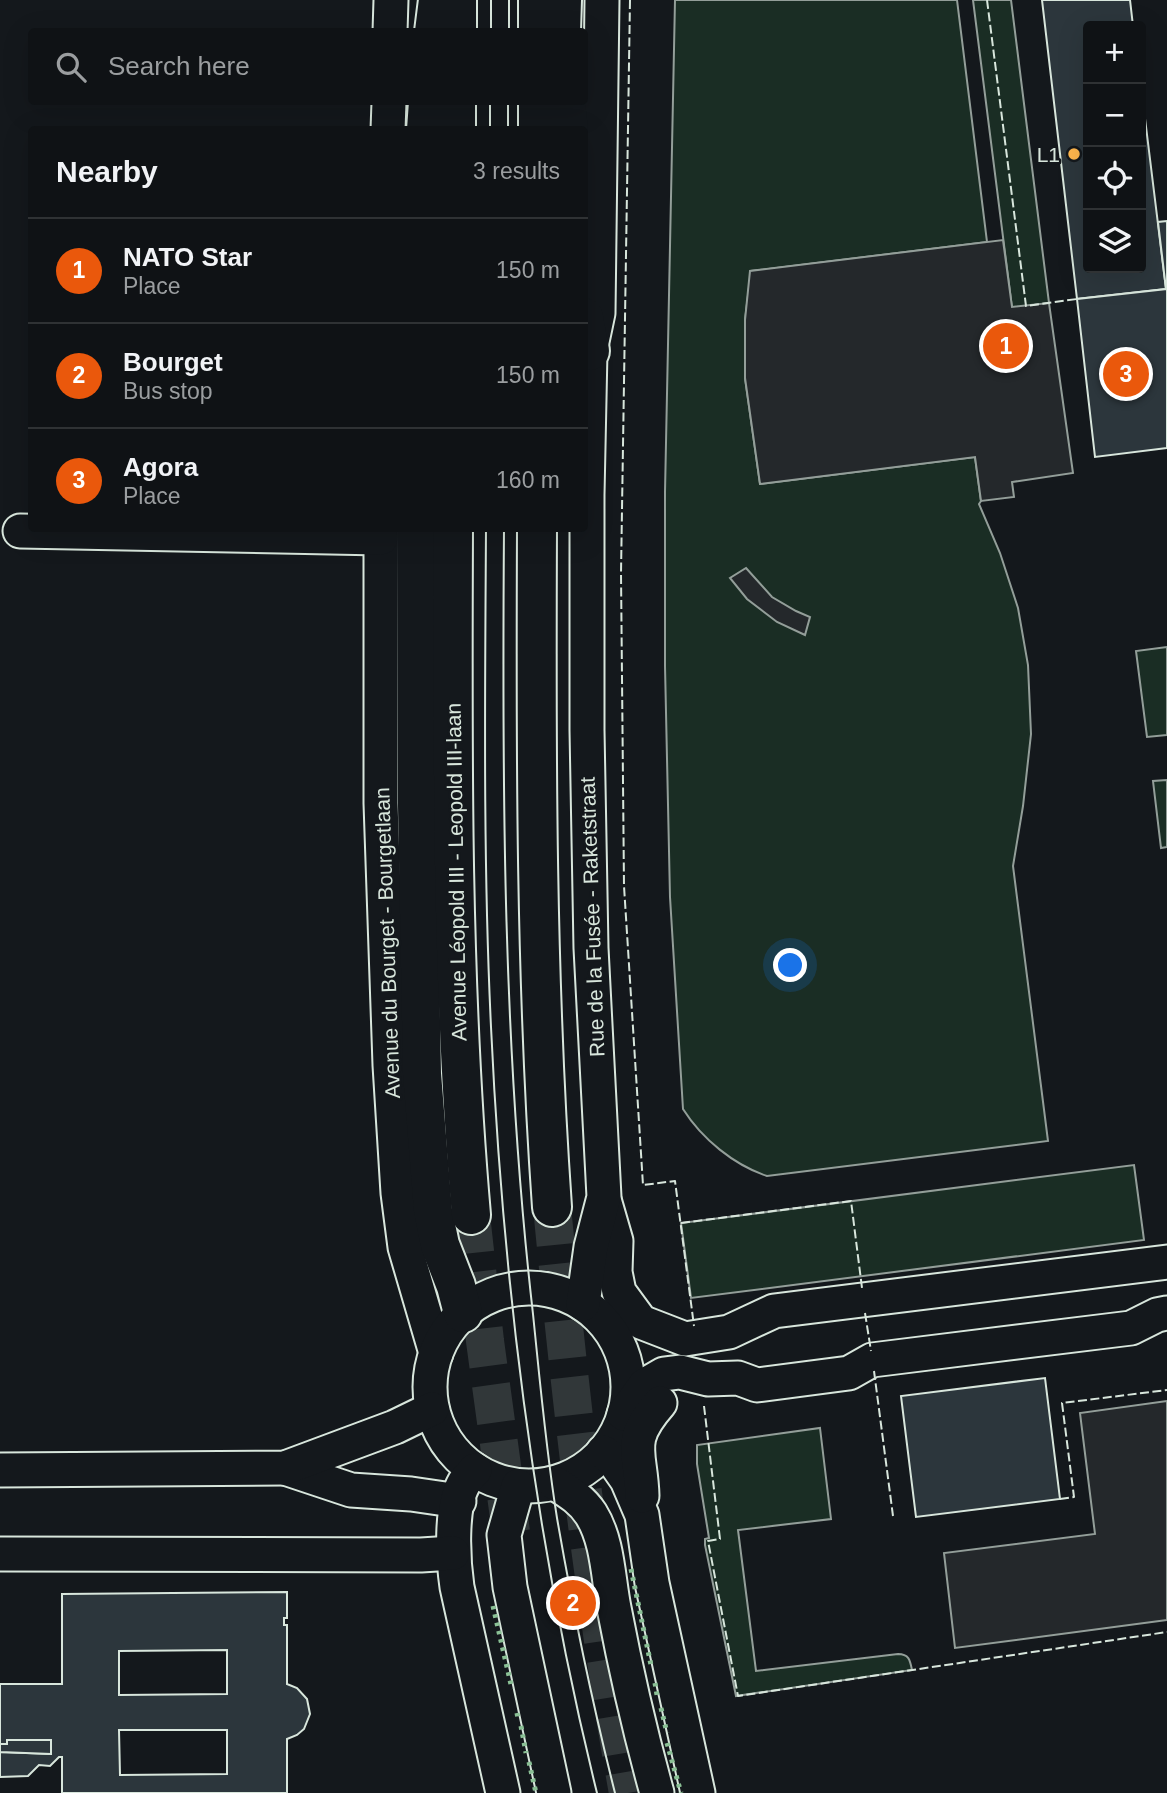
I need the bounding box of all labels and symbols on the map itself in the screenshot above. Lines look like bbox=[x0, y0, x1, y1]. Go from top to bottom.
place label: L1 bbox=[1037, 143, 1060, 166]
marker: L1 bbox=[1066, 146, 1082, 162]
pin: 1 bbox=[983, 320, 1029, 372]
pin: 3 bbox=[1103, 348, 1149, 400]
street label: Avenue Léopold III - Leopold III-laan bbox=[442, 703, 470, 1041]
street label: Rue de la Fusée - Raketstraat bbox=[576, 776, 608, 1057]
street label: Avenue du Bourget - Bourgetlaan bbox=[370, 787, 404, 1099]
your location bbox=[773, 948, 807, 982]
pin: 2 bbox=[550, 1577, 596, 1629]

